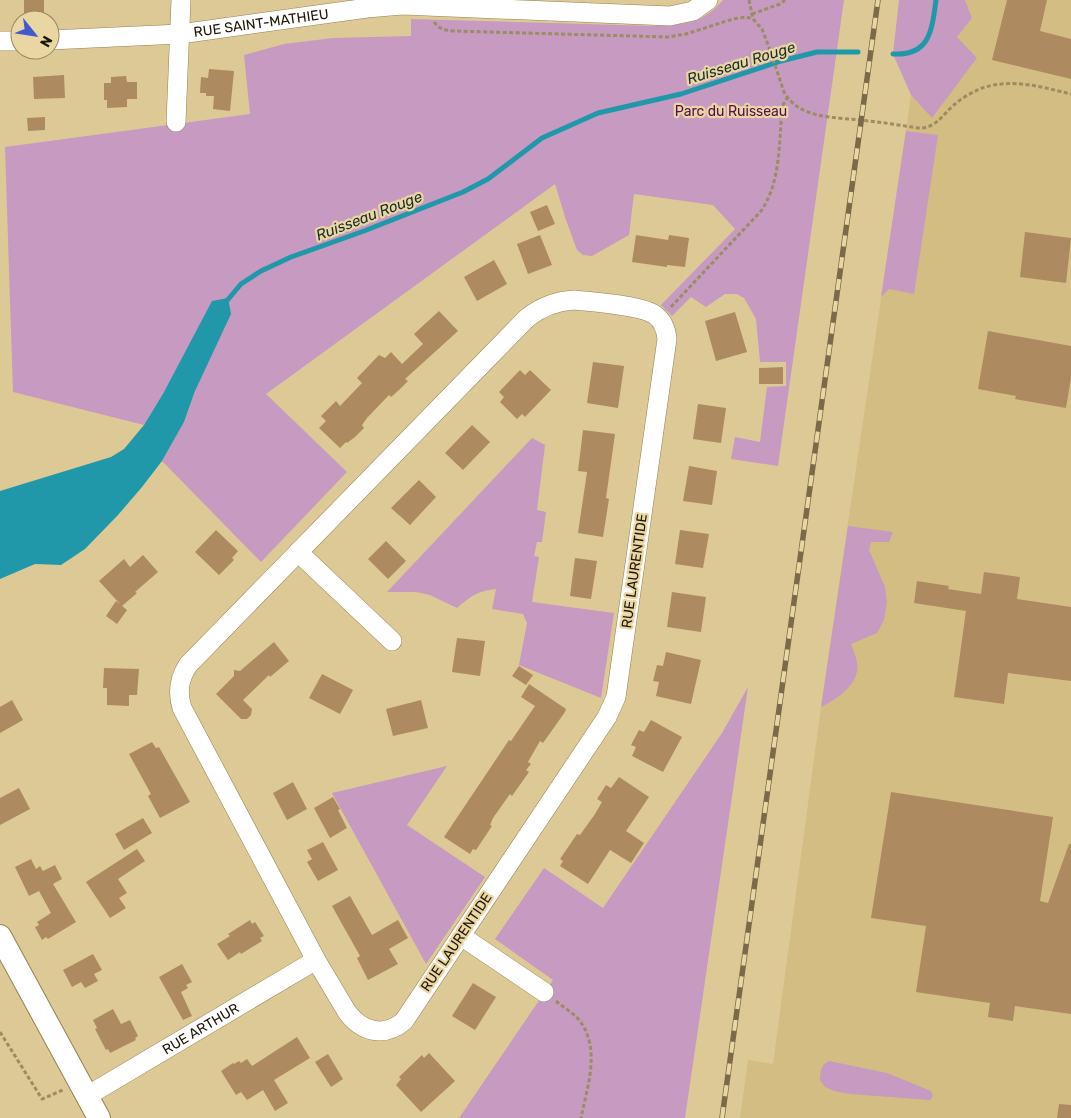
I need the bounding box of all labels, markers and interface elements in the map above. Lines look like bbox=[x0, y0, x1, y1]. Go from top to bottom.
street label: RUE SAINT-MATHIEU bbox=[193, 5, 330, 41]
north arrow bbox=[10, 10, 60, 60]
text: N bbox=[36, 33, 56, 50]
water label: Ruisseau Rouge bbox=[685, 38, 798, 88]
park label: Parc du Ruisseau bbox=[675, 103, 787, 120]
water label: Ruisseau Rouge bbox=[313, 187, 425, 245]
street label: RUE LAURENTIDE bbox=[618, 513, 651, 629]
street label: RUE LAURENTIDE bbox=[417, 890, 496, 995]
street label: RUE ARTHUR bbox=[159, 1000, 242, 1058]

